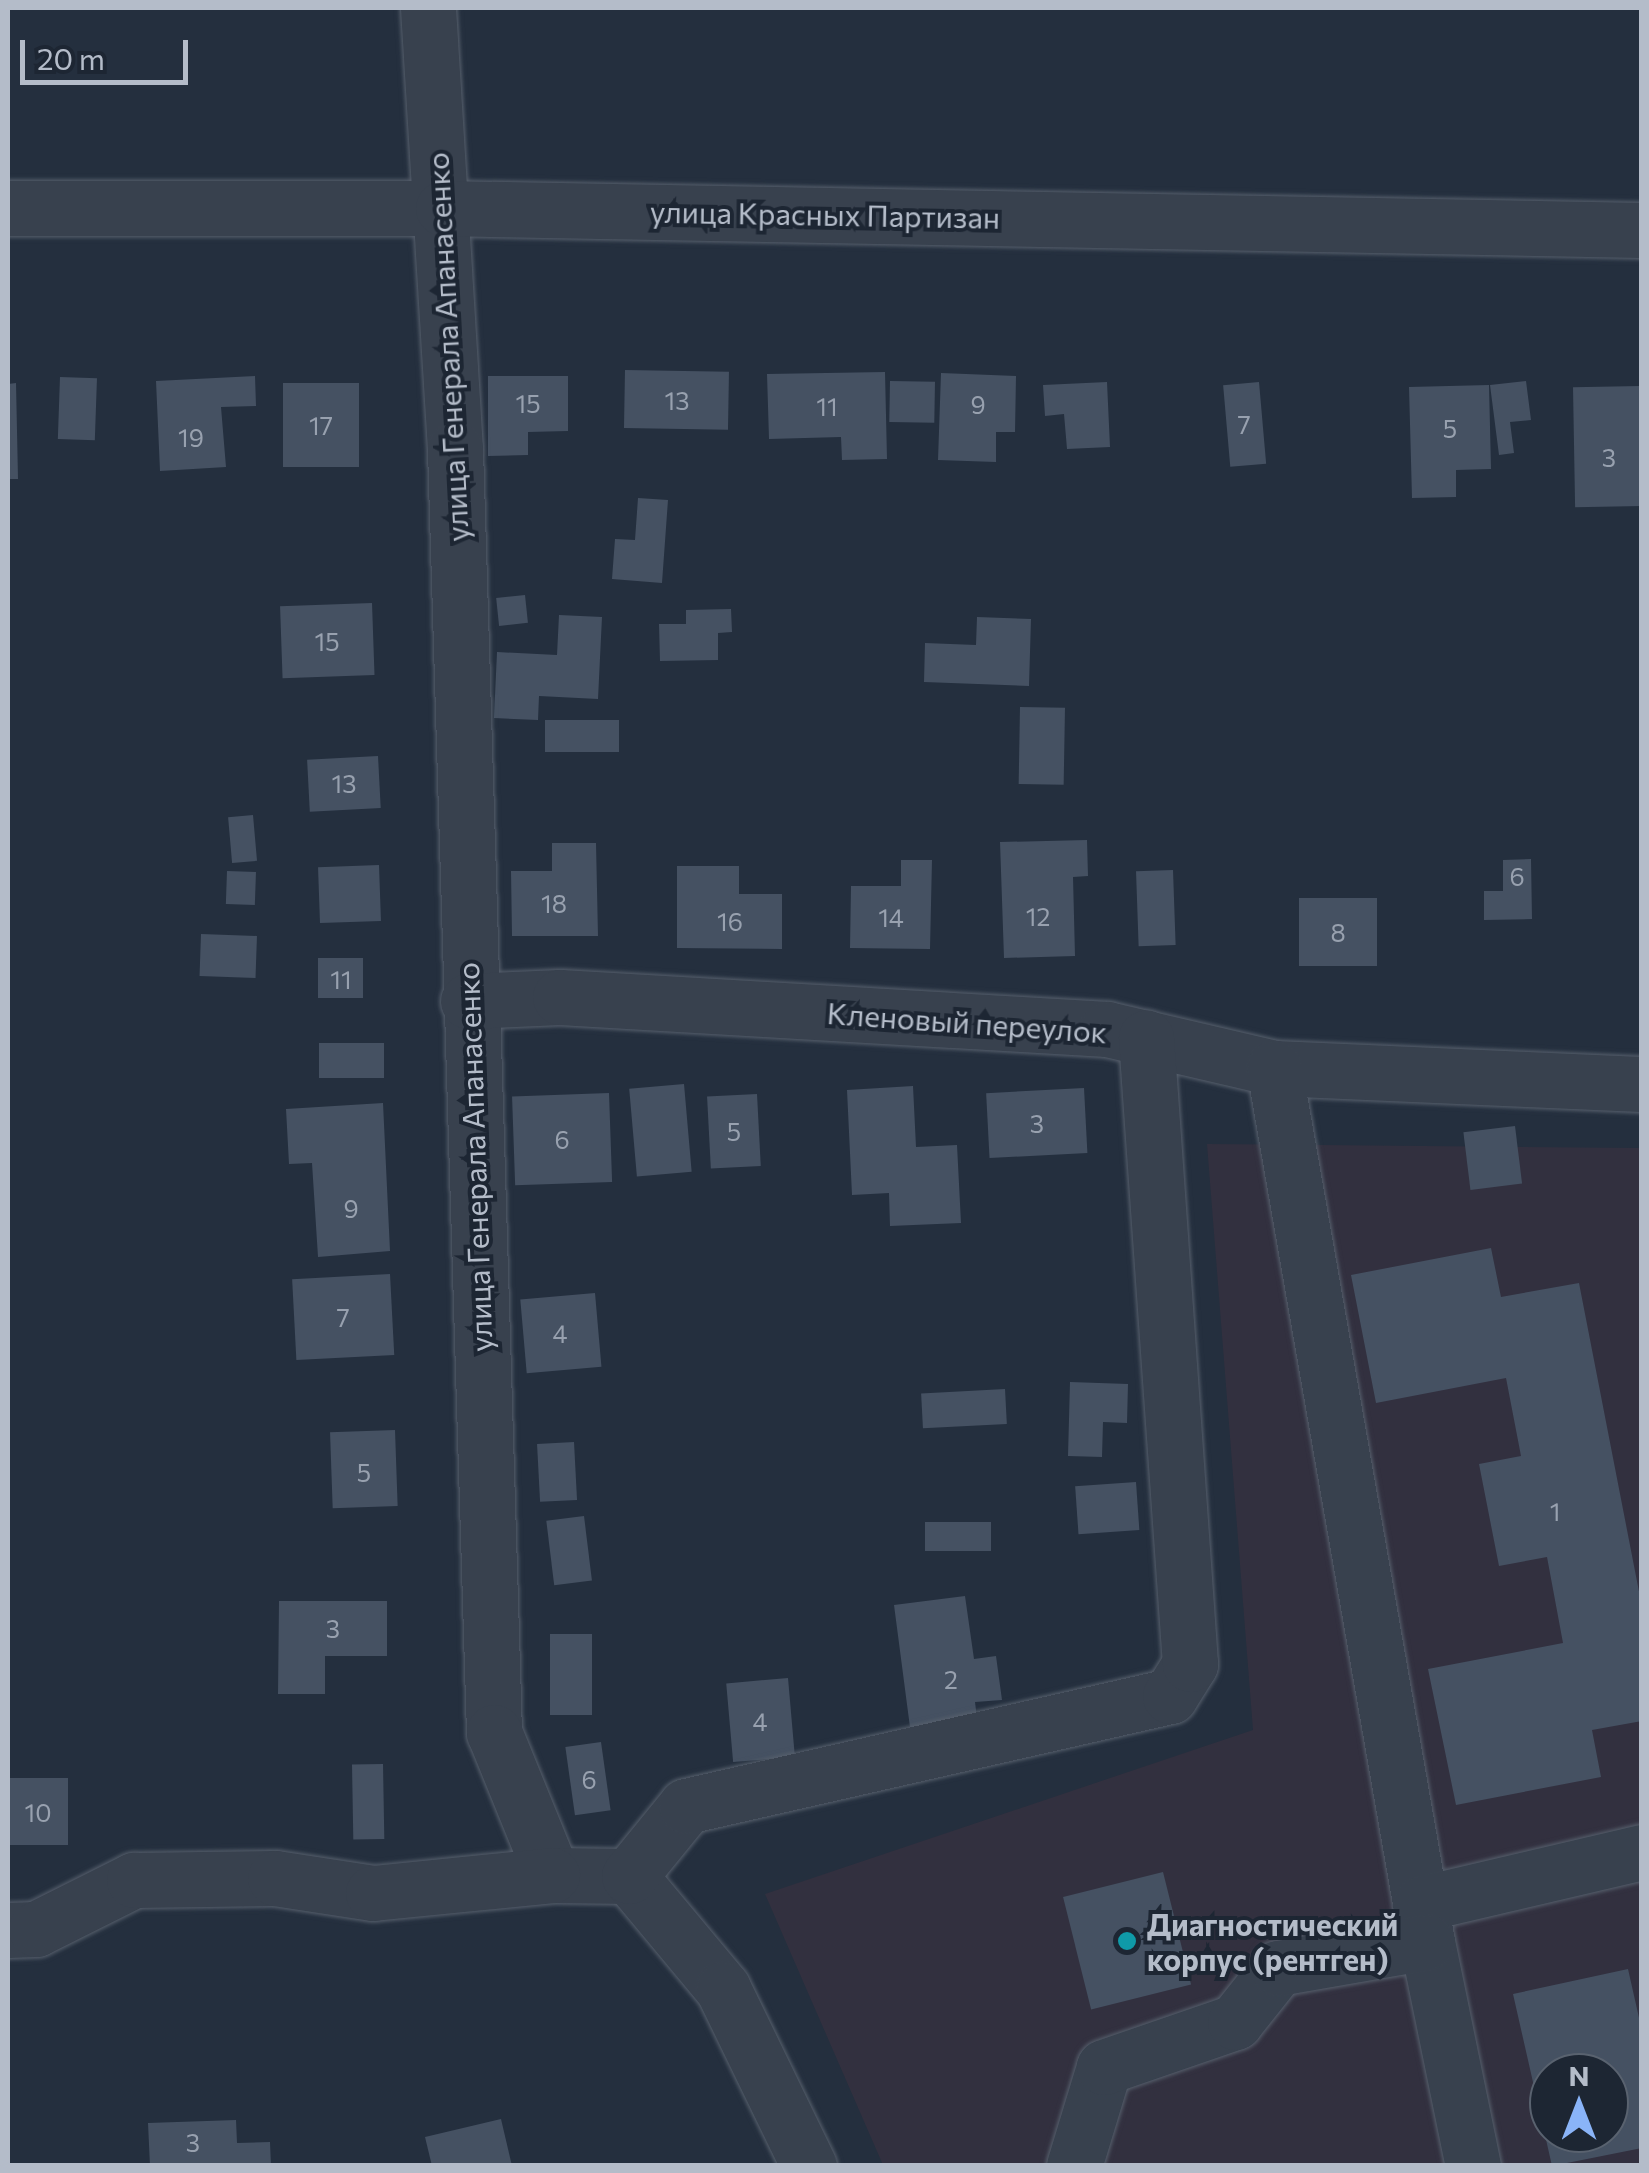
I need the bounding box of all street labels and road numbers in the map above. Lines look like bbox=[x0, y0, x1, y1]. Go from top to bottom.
street label: улица Генерала Апанасенко bbox=[419, 151, 475, 543]
street label: улица Красных Партизан bbox=[650, 193, 1000, 235]
street label: улица Генерала Апанасенко bbox=[449, 962, 499, 1352]
street label: Кленовый переулок bbox=[826, 994, 1108, 1050]

